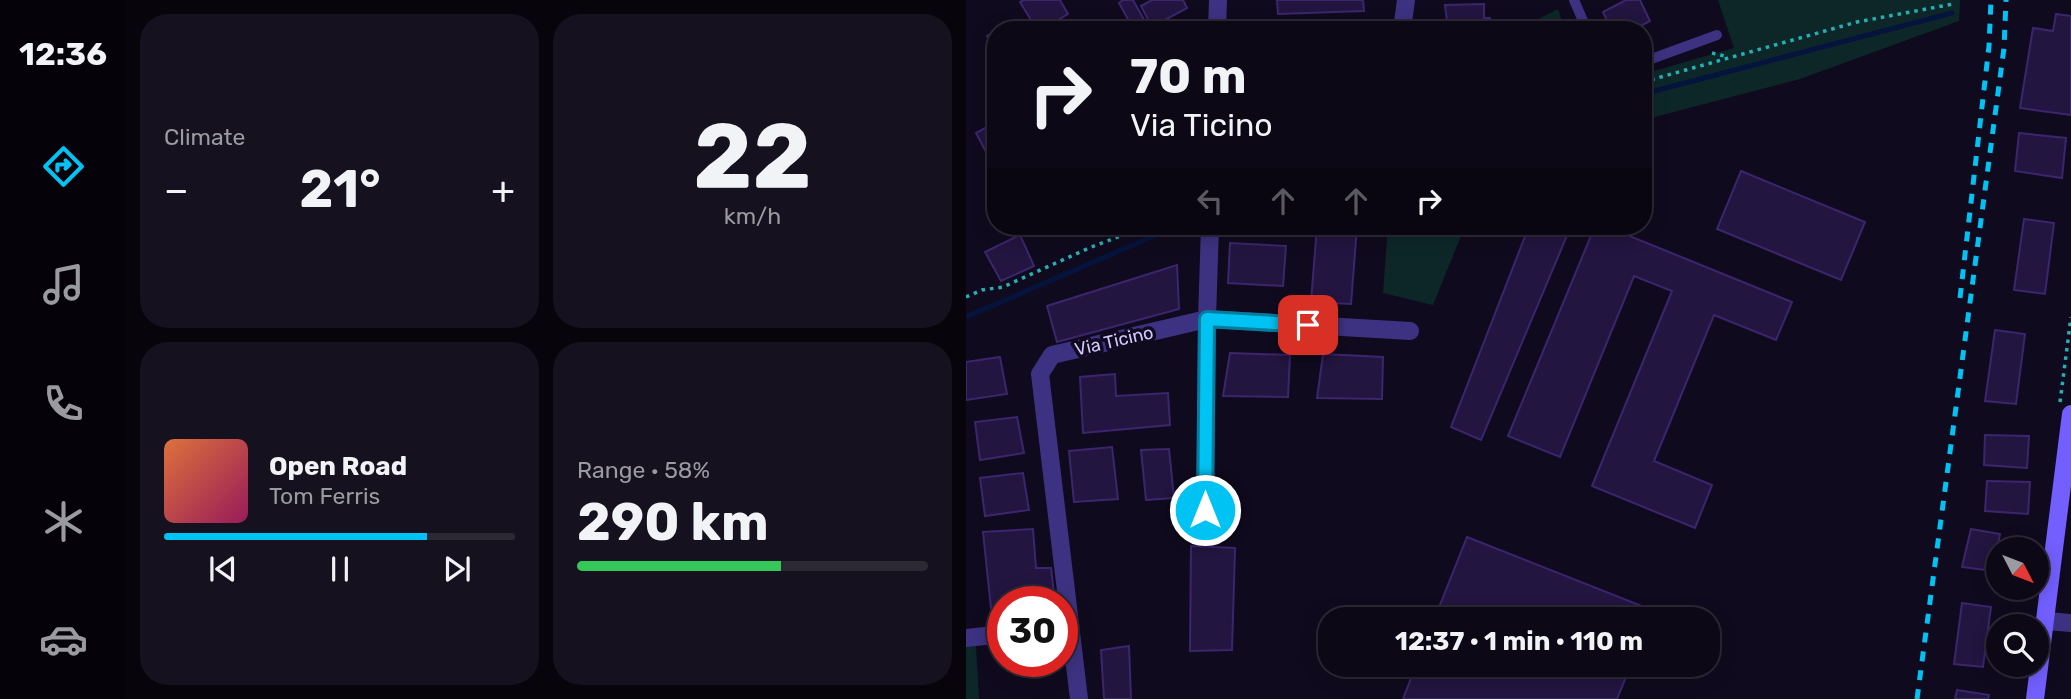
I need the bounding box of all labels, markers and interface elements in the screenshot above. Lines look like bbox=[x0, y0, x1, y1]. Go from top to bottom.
text: 12:36 bbox=[19, 35, 107, 73]
text: 70 m bbox=[1130, 47, 1247, 105]
icon: right bbox=[1015, 49, 1106, 140]
text: 22 bbox=[693, 102, 812, 210]
text: Via Ticino bbox=[1130, 106, 1273, 144]
text: Climate bbox=[164, 123, 245, 151]
icon: directions bbox=[39, 142, 88, 191]
text: 21° bbox=[300, 158, 381, 220]
text: − bbox=[164, 167, 189, 213]
text: + bbox=[491, 167, 515, 213]
icon: left bbox=[1191, 182, 1229, 220]
icon: ahead bbox=[1264, 182, 1302, 220]
icon: ahead bbox=[1337, 182, 1375, 220]
icon: right bbox=[1410, 182, 1448, 220]
text: km/h bbox=[724, 202, 781, 230]
icon: music bbox=[39, 260, 88, 309]
pin bbox=[1278, 295, 1338, 355]
icon: arrive bbox=[1289, 306, 1327, 344]
street label: Via Ticino bbox=[1072, 321, 1156, 361]
icon: phone bbox=[39, 379, 88, 428]
text: Open Road bbox=[269, 451, 407, 482]
text: Range · 58% bbox=[577, 456, 710, 484]
position arrow bbox=[1168, 473, 1242, 547]
text: Tom Ferris bbox=[269, 482, 380, 510]
text: 290 km bbox=[577, 491, 769, 553]
icon: climate bbox=[39, 497, 88, 546]
north arrow bbox=[1986, 537, 2049, 600]
map controls bbox=[1986, 537, 2049, 677]
icon: previous bbox=[204, 550, 242, 588]
icon: pause bbox=[321, 550, 359, 588]
icon: next bbox=[438, 550, 476, 588]
speed limit sign: 30 bbox=[987, 586, 1078, 677]
button: search bbox=[1986, 614, 2049, 677]
icon: car bbox=[39, 615, 88, 664]
text: 12:37 · 1 min · 110 m bbox=[1395, 626, 1643, 657]

